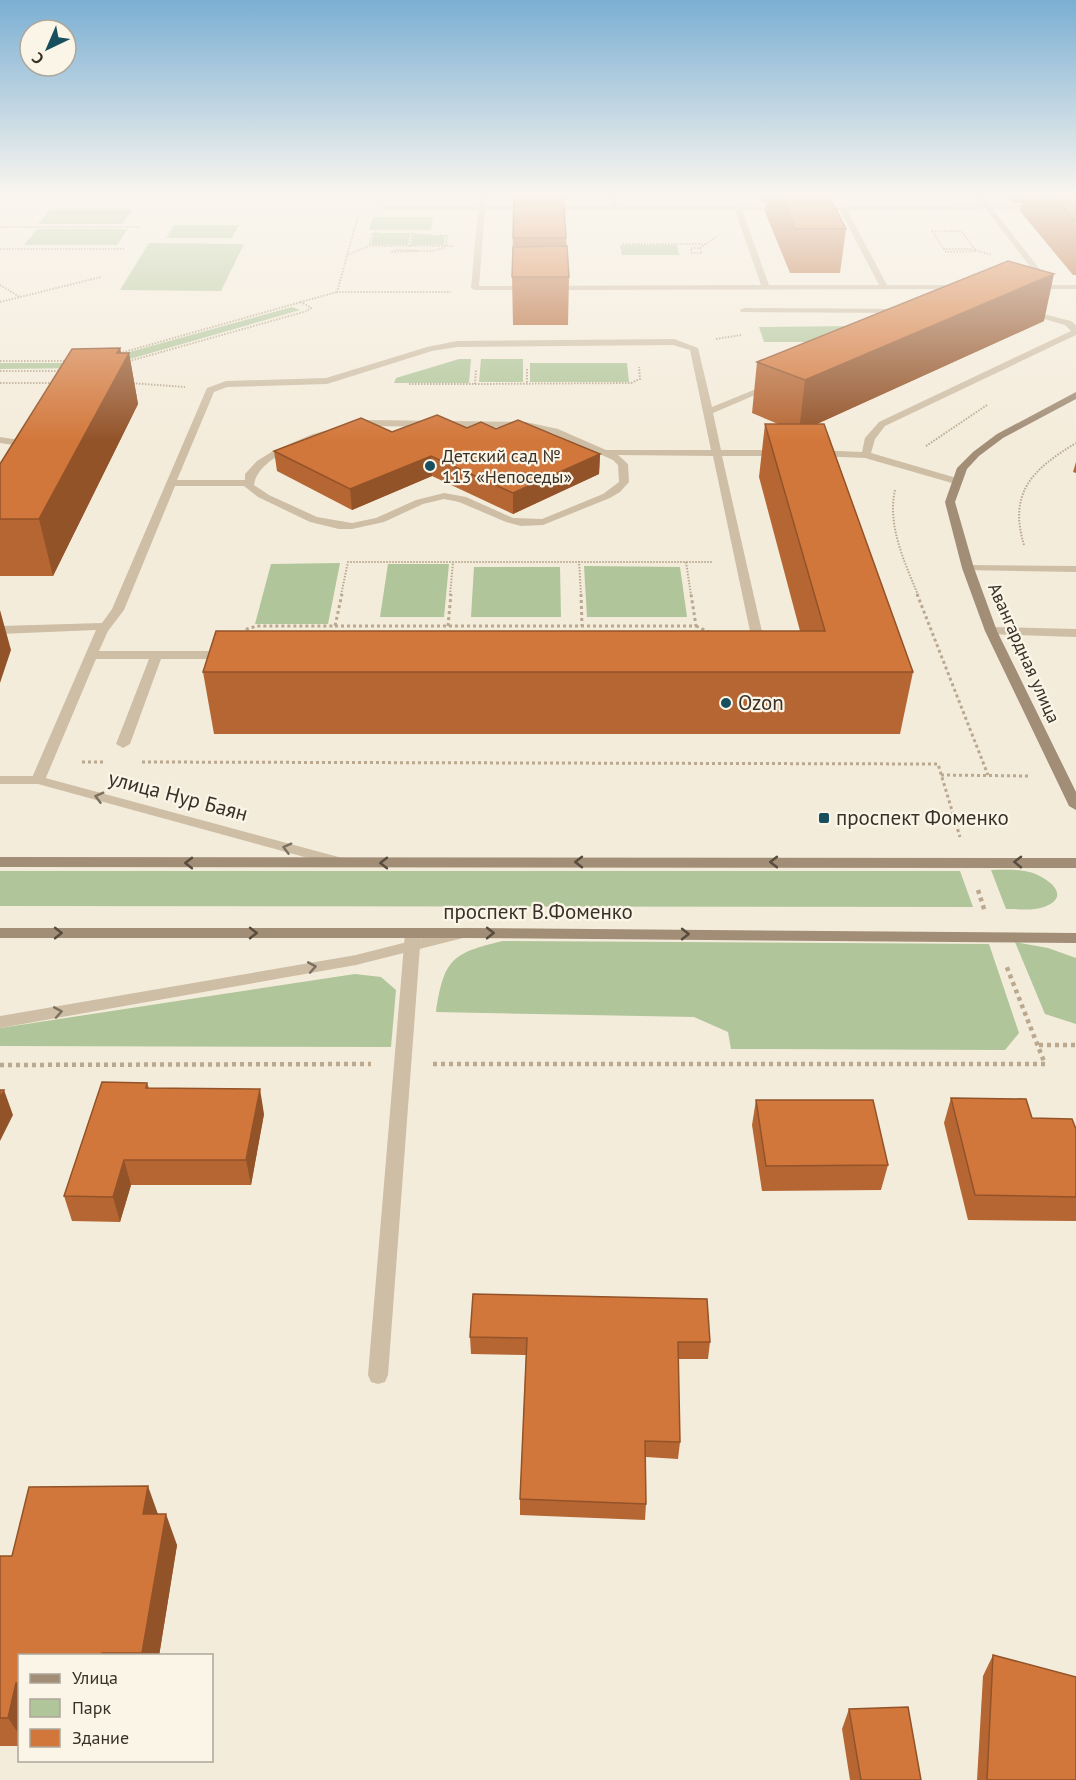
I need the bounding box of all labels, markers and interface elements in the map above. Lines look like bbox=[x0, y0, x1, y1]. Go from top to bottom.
north arrow bbox=[18, 18, 78, 78]
text: С bbox=[27, 48, 48, 69]
place label: Детский сад № 113 «Непоседы» bbox=[442, 444, 572, 488]
marker: Детский сад № 113 «Непоседы» bbox=[423, 459, 437, 473]
street label: Авангардная улица bbox=[983, 579, 1066, 726]
place label: Ozon bbox=[738, 689, 784, 716]
marker: Ozon bbox=[719, 696, 733, 710]
street label: улица Нур Баян bbox=[105, 764, 251, 827]
one-way arrow bbox=[94, 791, 104, 804]
place label: проспект Фоменко bbox=[836, 804, 1009, 831]
marker: проспект Фоменко bbox=[817, 811, 831, 825]
one-way arrow bbox=[282, 842, 292, 855]
one-way arrow bbox=[574, 856, 583, 868]
one-way arrow bbox=[769, 856, 778, 868]
one-way arrow bbox=[1013, 856, 1022, 868]
one-way arrow bbox=[184, 857, 193, 869]
one-way arrow bbox=[379, 857, 388, 869]
street label: проспект В.Фоменко bbox=[443, 898, 633, 925]
one-way arrow bbox=[54, 927, 63, 939]
one-way arrow bbox=[249, 927, 258, 939]
one-way arrow bbox=[486, 927, 495, 939]
one-way arrow bbox=[681, 928, 690, 940]
one-way arrow bbox=[307, 962, 316, 974]
one-way arrow bbox=[52, 1006, 62, 1019]
legend bbox=[18, 1654, 213, 1762]
text: Улица bbox=[72, 1666, 118, 1689]
text: Парк bbox=[72, 1696, 112, 1719]
text: Здание bbox=[72, 1726, 129, 1749]

